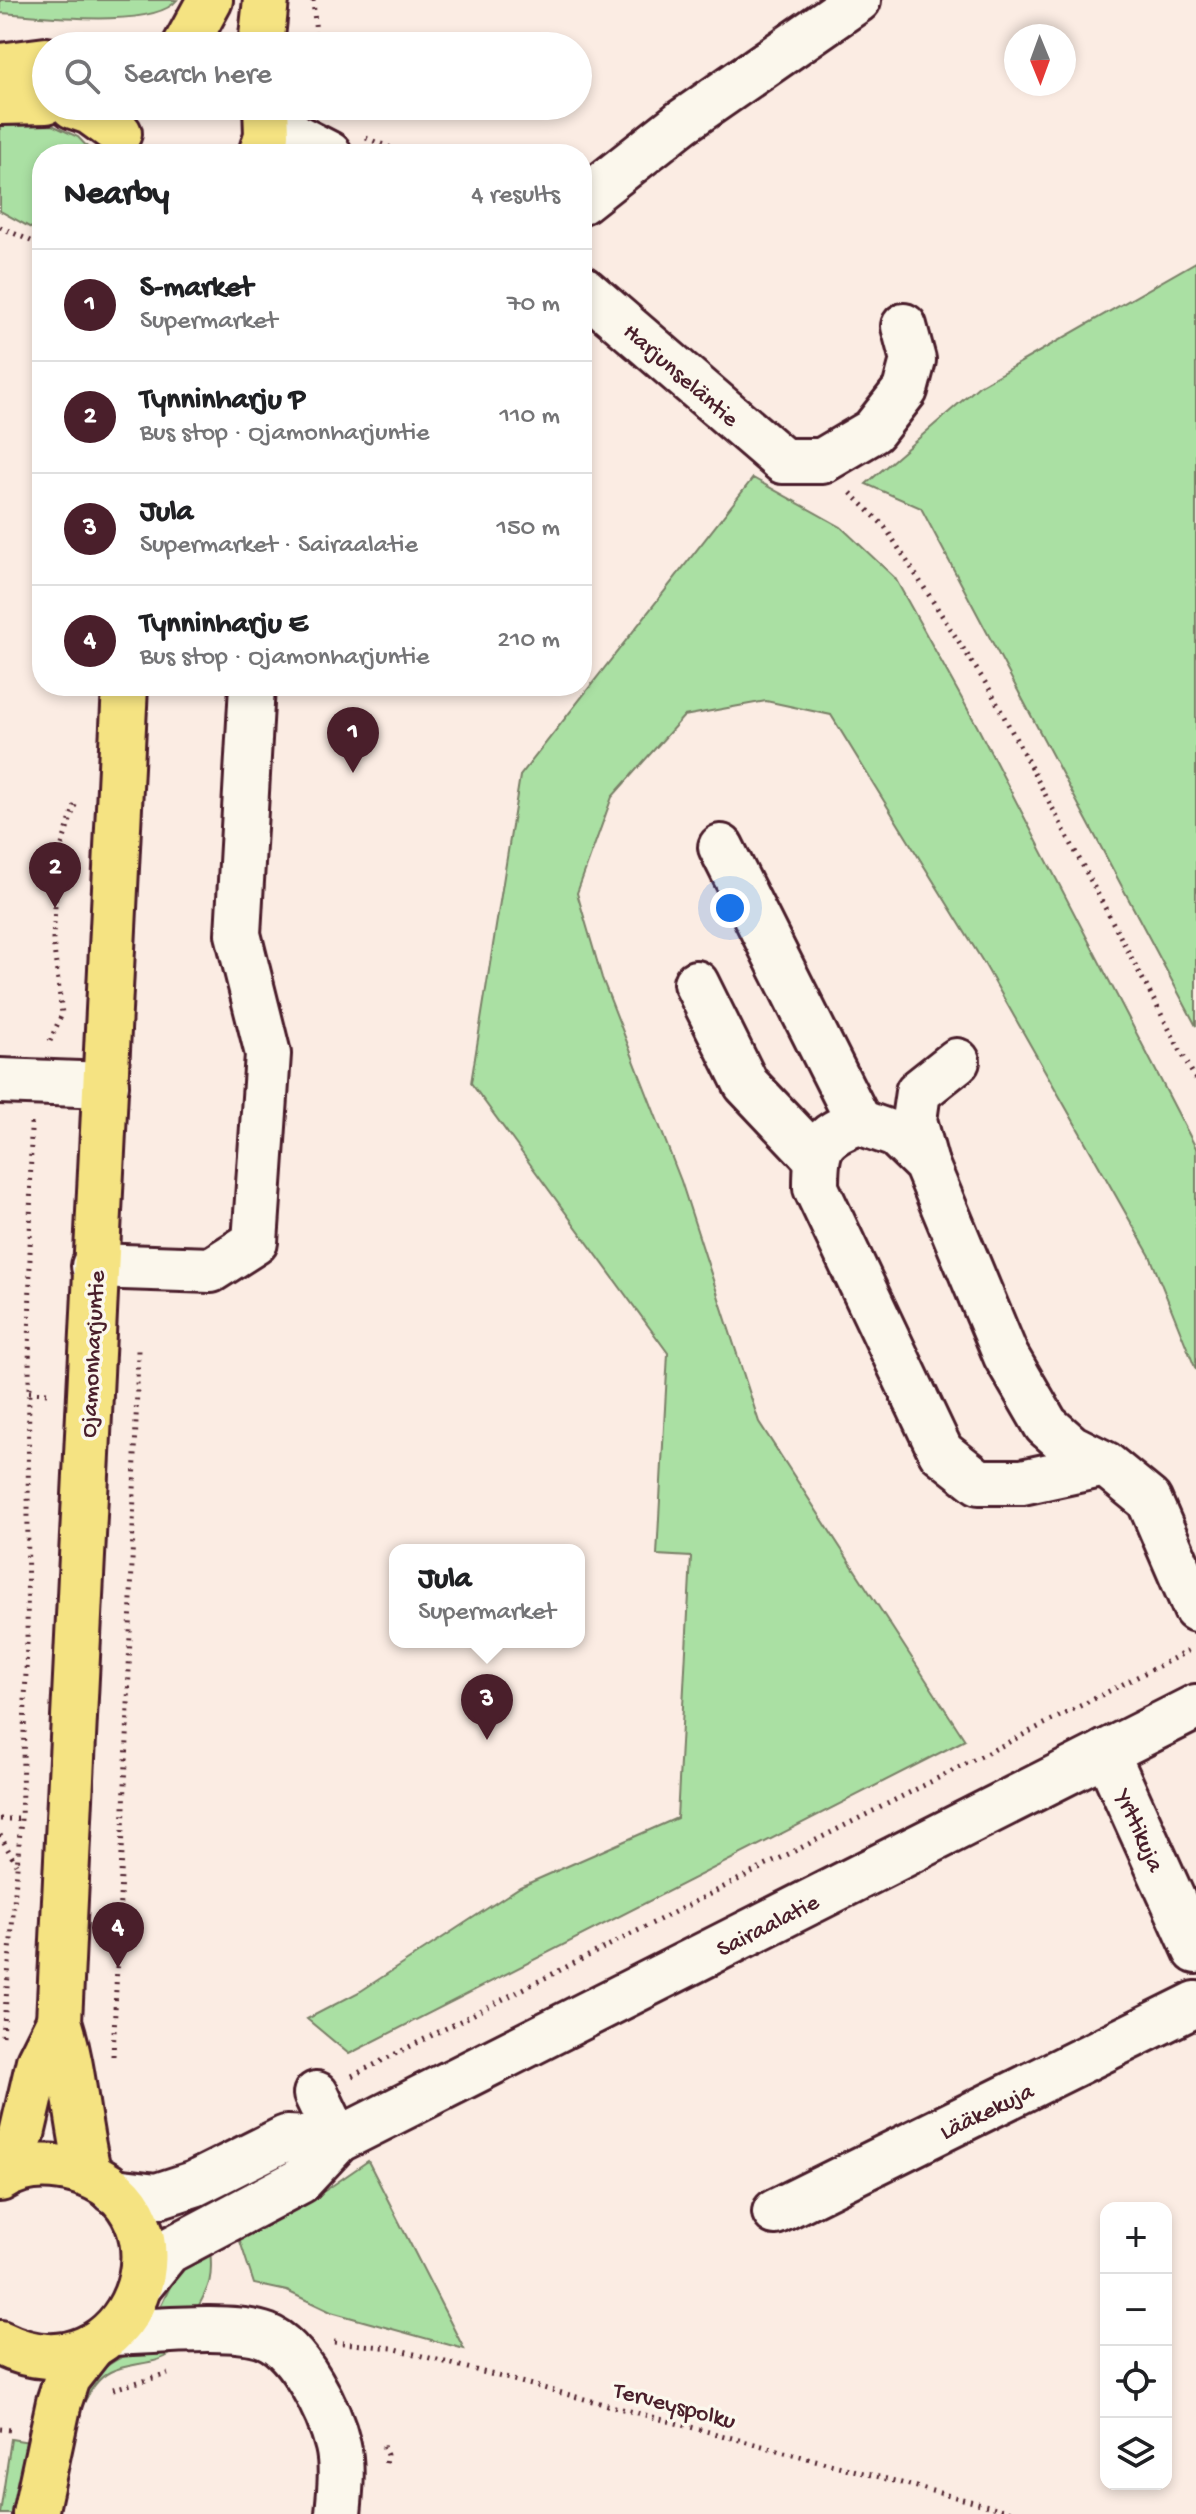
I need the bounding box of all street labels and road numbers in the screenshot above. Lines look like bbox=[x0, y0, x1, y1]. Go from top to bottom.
street label: Harjunseläntie bbox=[616, 319, 744, 435]
street label: Ojamonharjuntie bbox=[76, 1269, 113, 1439]
street label: Yrttikuja bbox=[1106, 1784, 1169, 1878]
street label: Sairaalatie bbox=[713, 1889, 825, 1965]
street label: Lääkekuja bbox=[936, 2078, 1040, 2148]
street label: Terveyspolku bbox=[608, 2377, 738, 2438]

